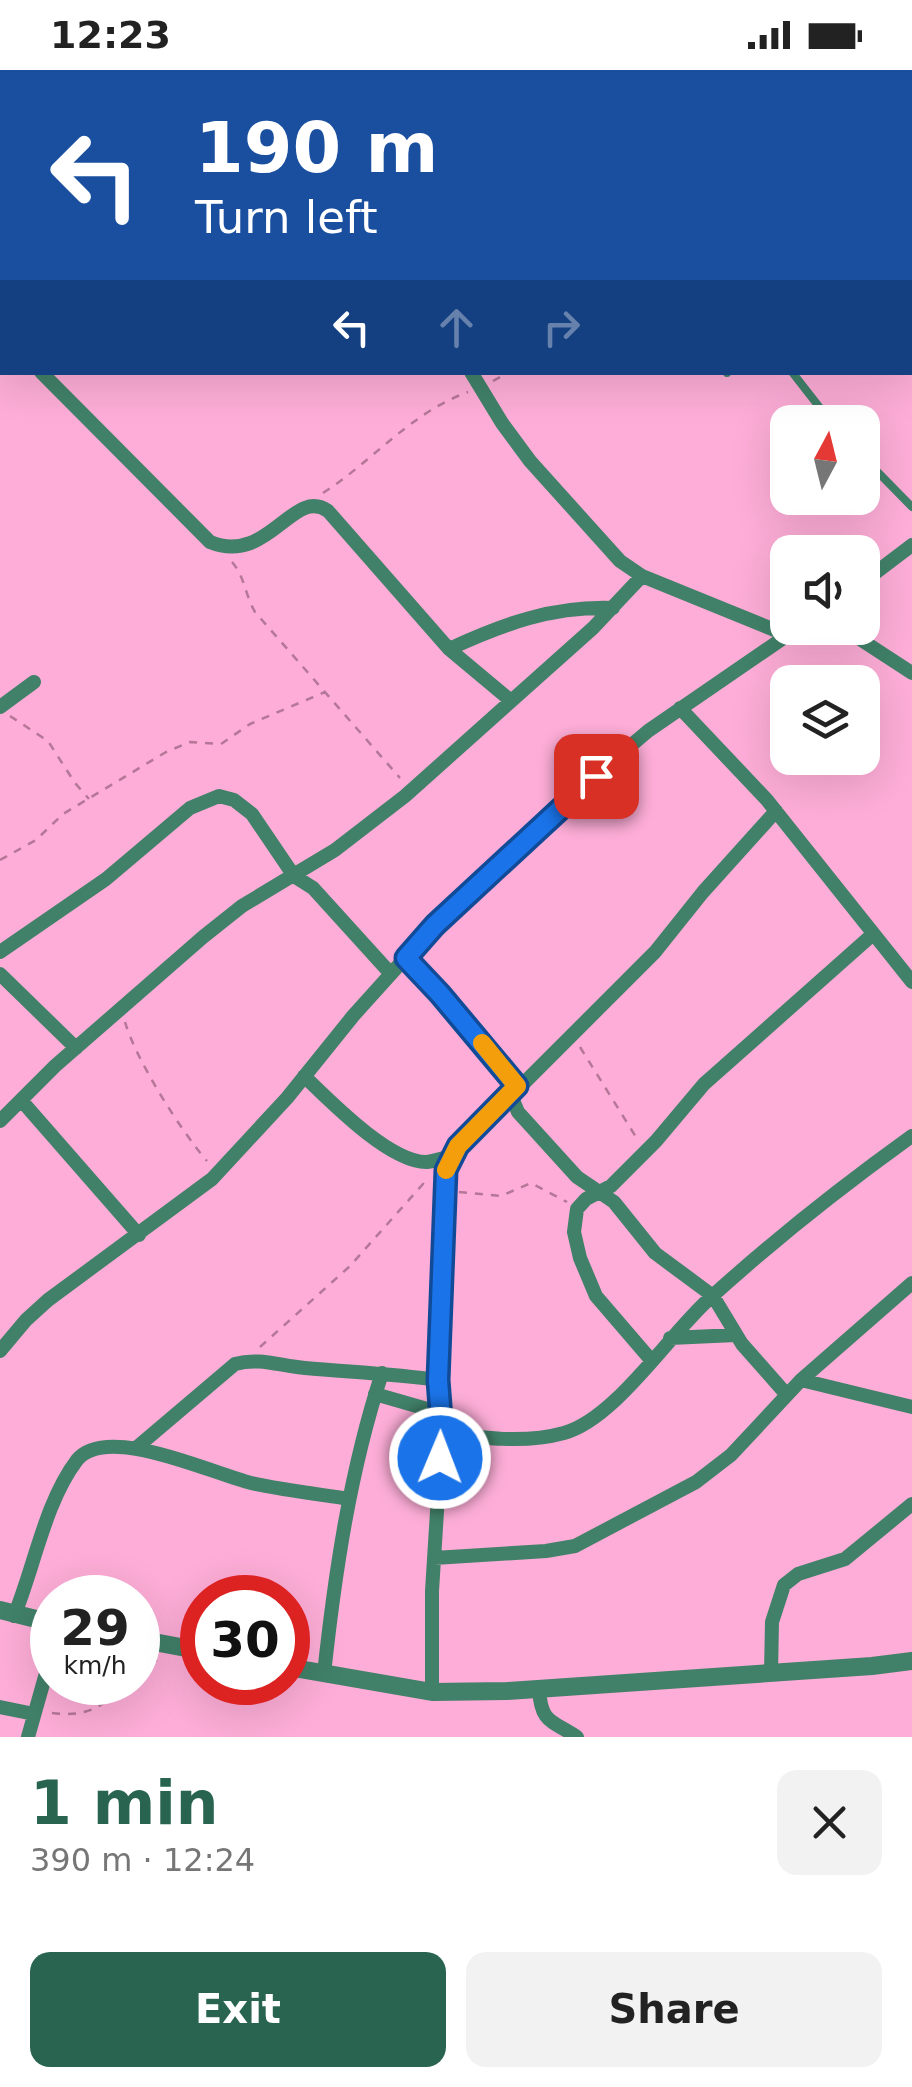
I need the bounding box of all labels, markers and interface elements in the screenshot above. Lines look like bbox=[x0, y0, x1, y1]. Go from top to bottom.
text: 12:23 bbox=[50, 13, 171, 57]
text: 190 m bbox=[195, 107, 438, 189]
icon: left bbox=[30, 110, 160, 240]
text: Turn left bbox=[195, 191, 378, 244]
icon: left bbox=[324, 300, 379, 355]
icon: ahead bbox=[429, 300, 484, 355]
icon: right bbox=[534, 300, 589, 355]
north arrow bbox=[770, 405, 880, 515]
map controls bbox=[770, 405, 880, 775]
button: sound bbox=[770, 535, 880, 645]
button: layers bbox=[770, 665, 880, 775]
pin bbox=[554, 734, 639, 819]
icon: arrive bbox=[569, 749, 624, 804]
position arrow bbox=[388, 1406, 492, 1510]
speed limit sign: 30 bbox=[180, 1575, 310, 1705]
text: 29 bbox=[60, 1599, 130, 1657]
text: km/h bbox=[63, 1651, 127, 1680]
text: 1 min bbox=[30, 1768, 218, 1838]
button: close bbox=[777, 1770, 882, 1875]
text: 390 m · 12:24 bbox=[30, 1841, 255, 1879]
button: Exit bbox=[30, 1952, 446, 2067]
button: Share bbox=[466, 1952, 882, 2067]

